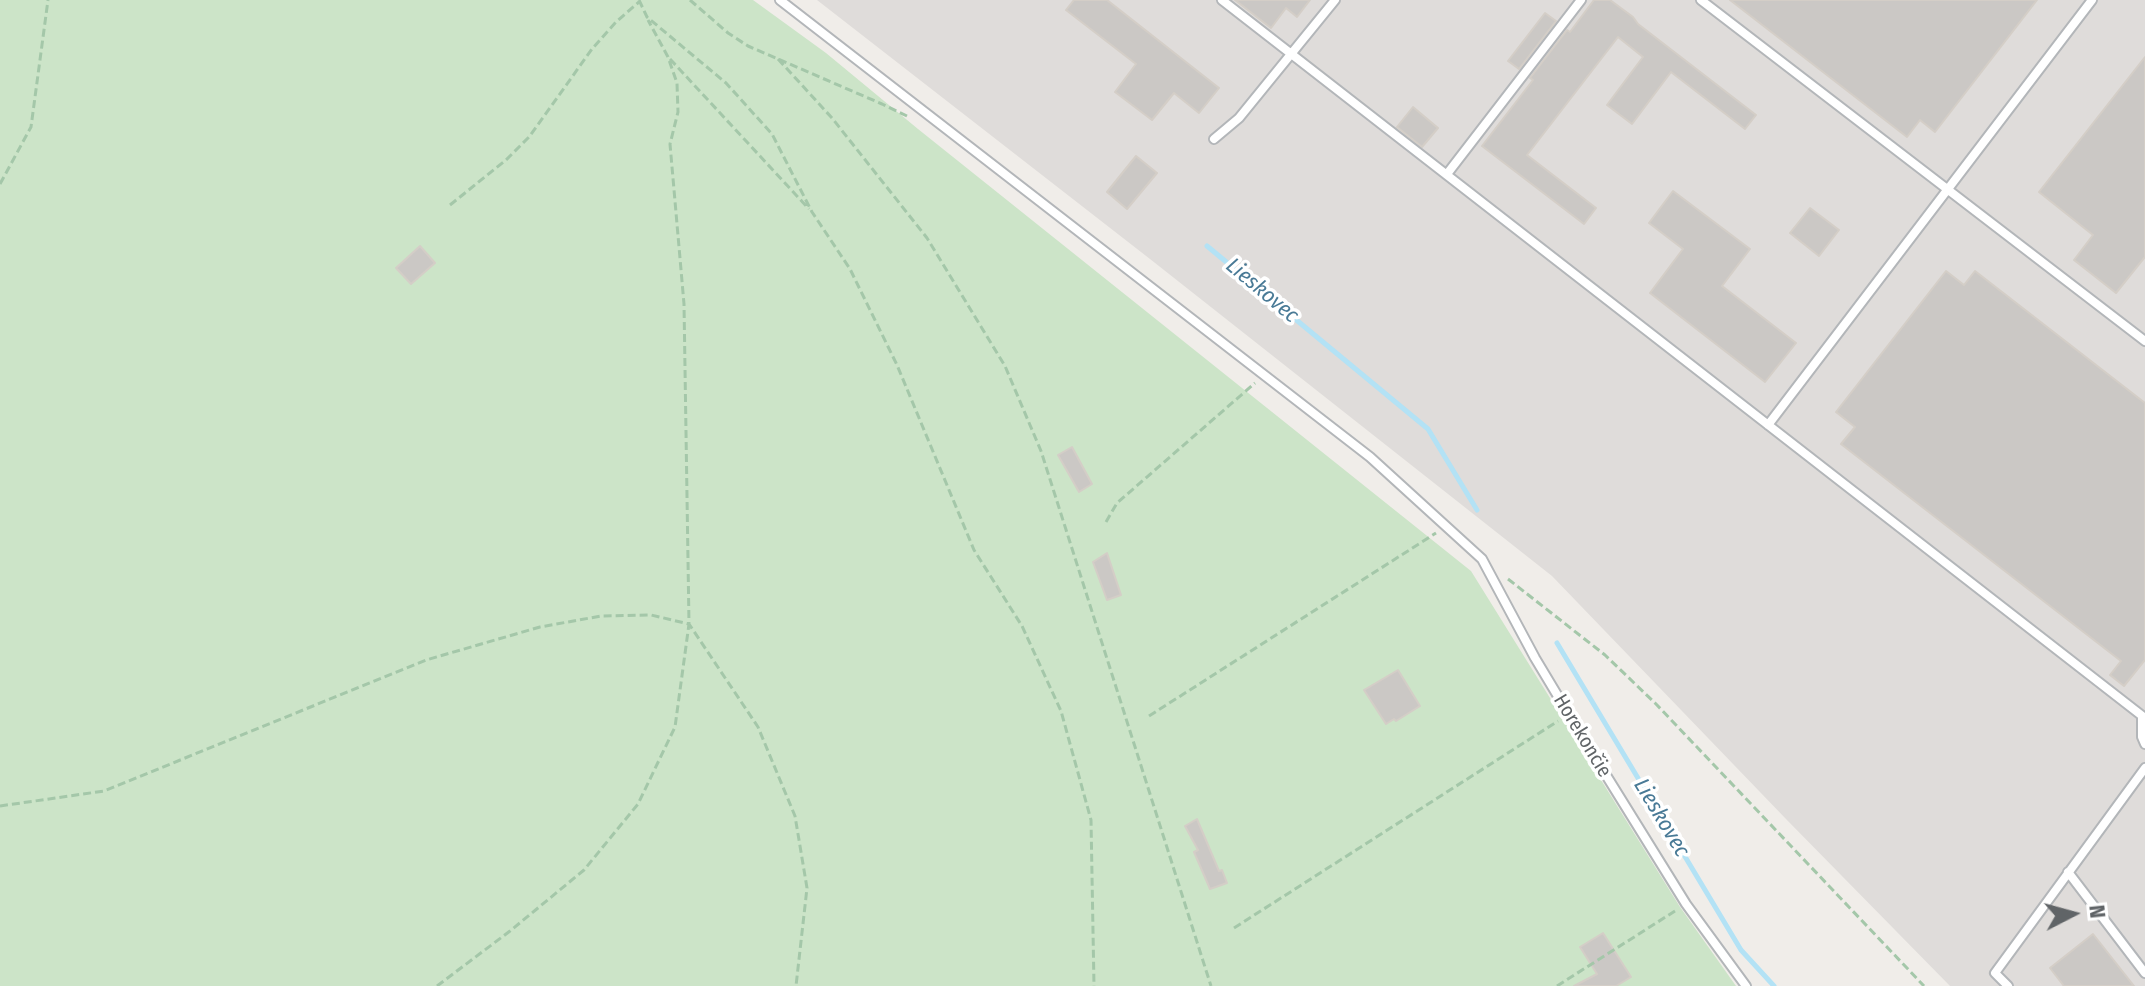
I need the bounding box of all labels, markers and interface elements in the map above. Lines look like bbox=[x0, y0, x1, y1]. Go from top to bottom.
water label: Lieskovec bbox=[1220, 253, 1304, 329]
street label: Horekončie bbox=[1548, 690, 1616, 782]
water label: Lieskovec bbox=[1627, 774, 1695, 862]
north arrow bbox=[2033, 874, 2113, 954]
text: N bbox=[2083, 903, 2111, 919]

